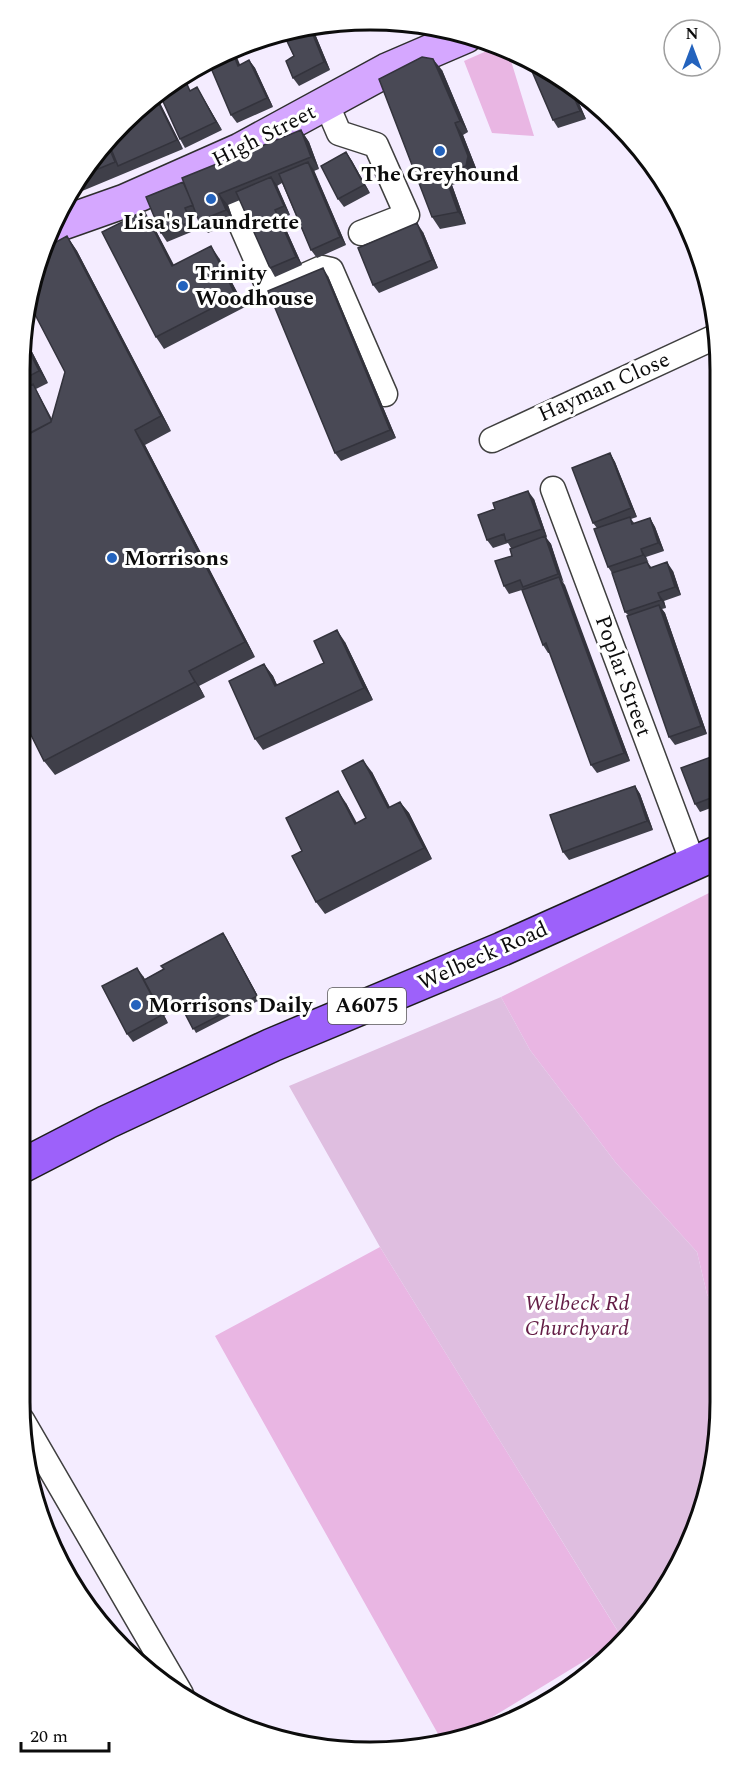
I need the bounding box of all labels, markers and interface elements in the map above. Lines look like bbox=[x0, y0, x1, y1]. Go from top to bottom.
north arrow bbox=[662, 18, 722, 78]
text: N bbox=[685, 22, 699, 46]
street label: High Street bbox=[206, 96, 322, 176]
marker: The Greyhound bbox=[433, 144, 447, 158]
place label: The Greyhound bbox=[361, 158, 519, 191]
marker: Lisa's Laundrette bbox=[204, 192, 218, 206]
place label: Lisa's Laundrette bbox=[123, 206, 299, 239]
place label: Trinity Woodhouse bbox=[195, 257, 314, 315]
marker: Trinity Woodhouse bbox=[176, 279, 190, 293]
street label: Hayman Close bbox=[533, 343, 675, 431]
place label: Morrisons bbox=[124, 542, 229, 575]
marker: Morrisons bbox=[105, 551, 119, 565]
street label: Poplar Street bbox=[586, 611, 660, 742]
street label: Welbeck Road bbox=[413, 913, 553, 999]
road number: A6075 bbox=[328, 988, 406, 1024]
place label: Morrisons Daily bbox=[148, 989, 314, 1022]
marker: Morrisons Daily bbox=[129, 998, 143, 1012]
park label: Welbeck Rd Churchyard bbox=[524, 1287, 630, 1345]
scale bar bbox=[21, 1715, 110, 1753]
text: 20 m bbox=[30, 1723, 68, 1750]

